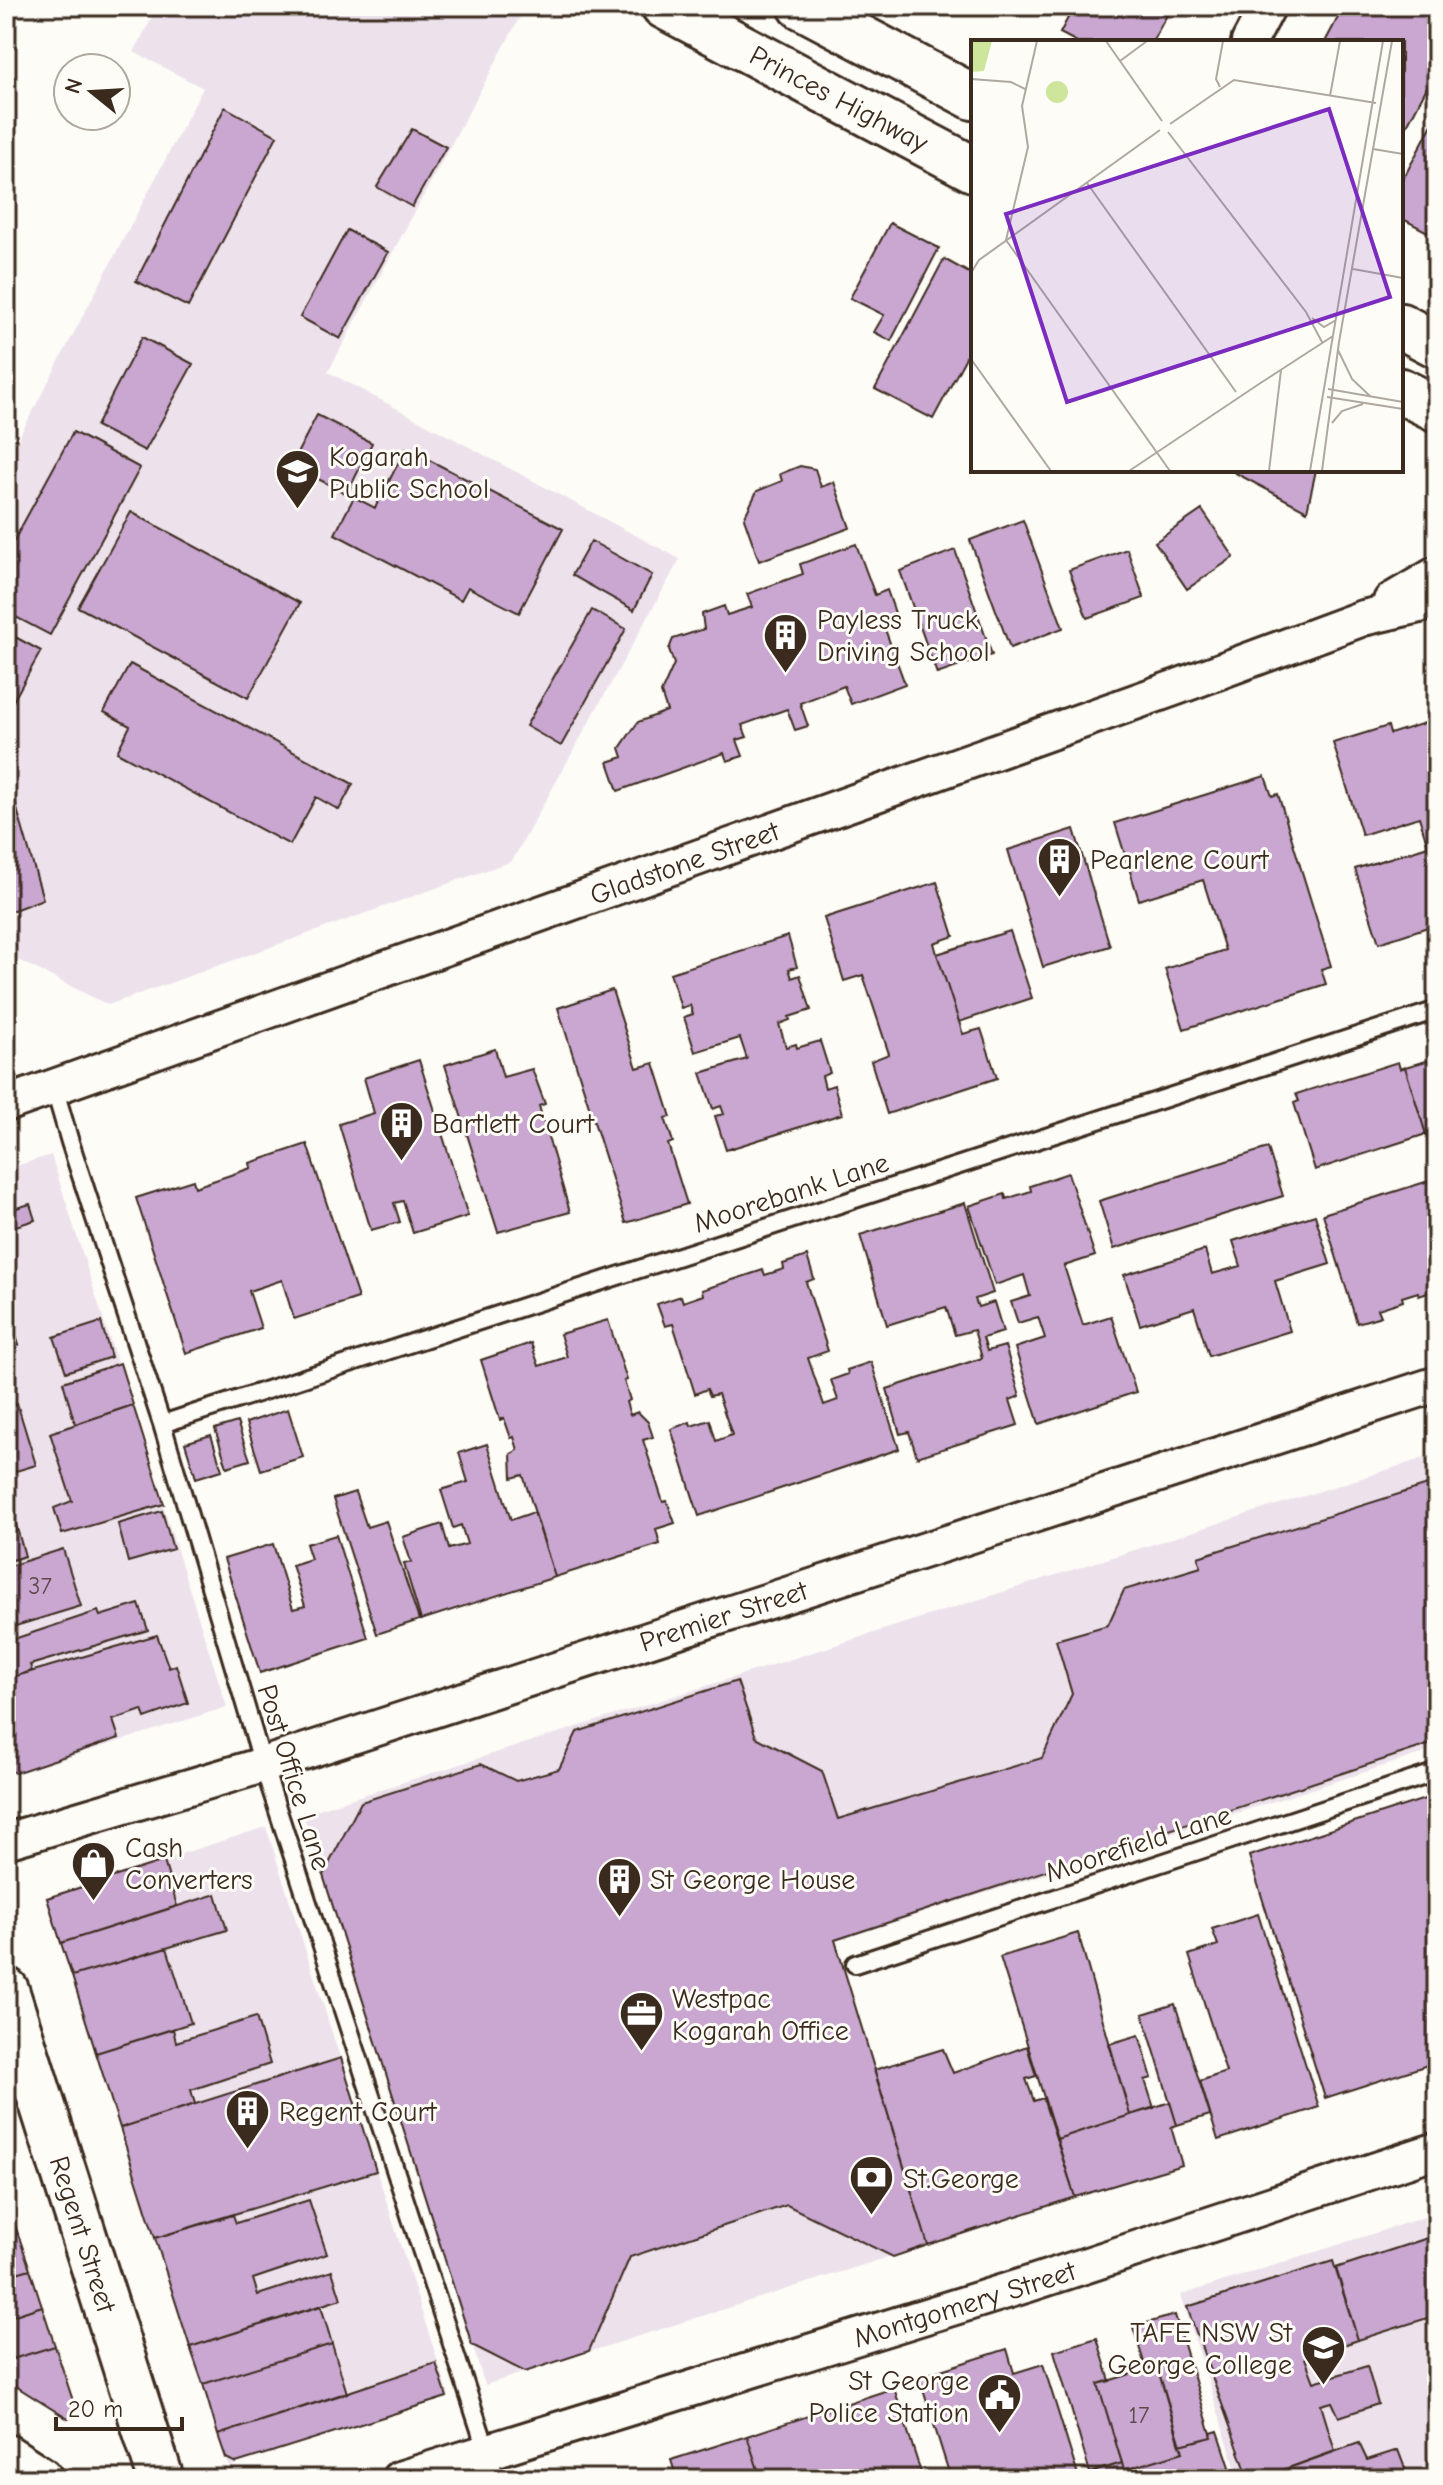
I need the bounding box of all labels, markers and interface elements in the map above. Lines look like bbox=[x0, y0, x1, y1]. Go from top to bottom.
street label: Princes Highway bbox=[744, 39, 934, 160]
inset map bbox=[971, 40, 1403, 472]
north arrow bbox=[52, 52, 132, 132]
text: N bbox=[59, 75, 89, 97]
place label: Kogarah Public School bbox=[329, 441, 489, 505]
school or university icon: Kogarah Public School bbox=[274, 448, 322, 511]
place label: Payless Truck Driving School bbox=[817, 604, 990, 668]
building icon: Payless Truck Driving School bbox=[762, 611, 810, 674]
street label: Gladstone Street bbox=[586, 815, 784, 912]
building icon: Pearlene Court bbox=[1035, 835, 1083, 898]
place label: Pearlene Court bbox=[1090, 844, 1270, 876]
building icon: Bartlett Court bbox=[377, 1099, 425, 1162]
place label: Bartlett Court bbox=[432, 1108, 595, 1140]
street label: Moorebank Lane bbox=[690, 1146, 893, 1240]
house number: 37 bbox=[28, 1572, 52, 1600]
street label: Premier Street bbox=[636, 1574, 813, 1659]
street label: Post Office Lane bbox=[251, 1681, 337, 1874]
street label: Moorefield Lane bbox=[1041, 1799, 1235, 1889]
place label: Cash Converters bbox=[125, 1832, 253, 1896]
shop icon: Cash Converters bbox=[70, 1839, 118, 1902]
building icon: St George House bbox=[595, 1855, 643, 1918]
place label: St George House bbox=[650, 1864, 855, 1896]
place label: Westpac Kogarah Office bbox=[672, 1983, 849, 2047]
office icon: Westpac Kogarah Office bbox=[617, 1990, 665, 2053]
building icon: Regent Court bbox=[224, 2087, 272, 2150]
place label: Regent Court bbox=[279, 2096, 438, 2128]
street label: Regent Street bbox=[43, 2152, 122, 2317]
bank icon: St.George bbox=[848, 2154, 896, 2217]
place label: St.George bbox=[903, 2163, 1019, 2195]
street label: Montgomery Street bbox=[850, 2254, 1081, 2354]
place label: TAFE NSW St George College bbox=[1107, 2317, 1293, 2381]
school or university icon: TAFE NSW St George College bbox=[1299, 2324, 1347, 2387]
place label: St George Police Station bbox=[809, 2365, 969, 2429]
public building icon: St George Police Station bbox=[976, 2372, 1024, 2435]
scale bar bbox=[56, 2381, 182, 2431]
text: 20 m bbox=[68, 2395, 123, 2423]
house number: 17 bbox=[1129, 2401, 1149, 2429]

